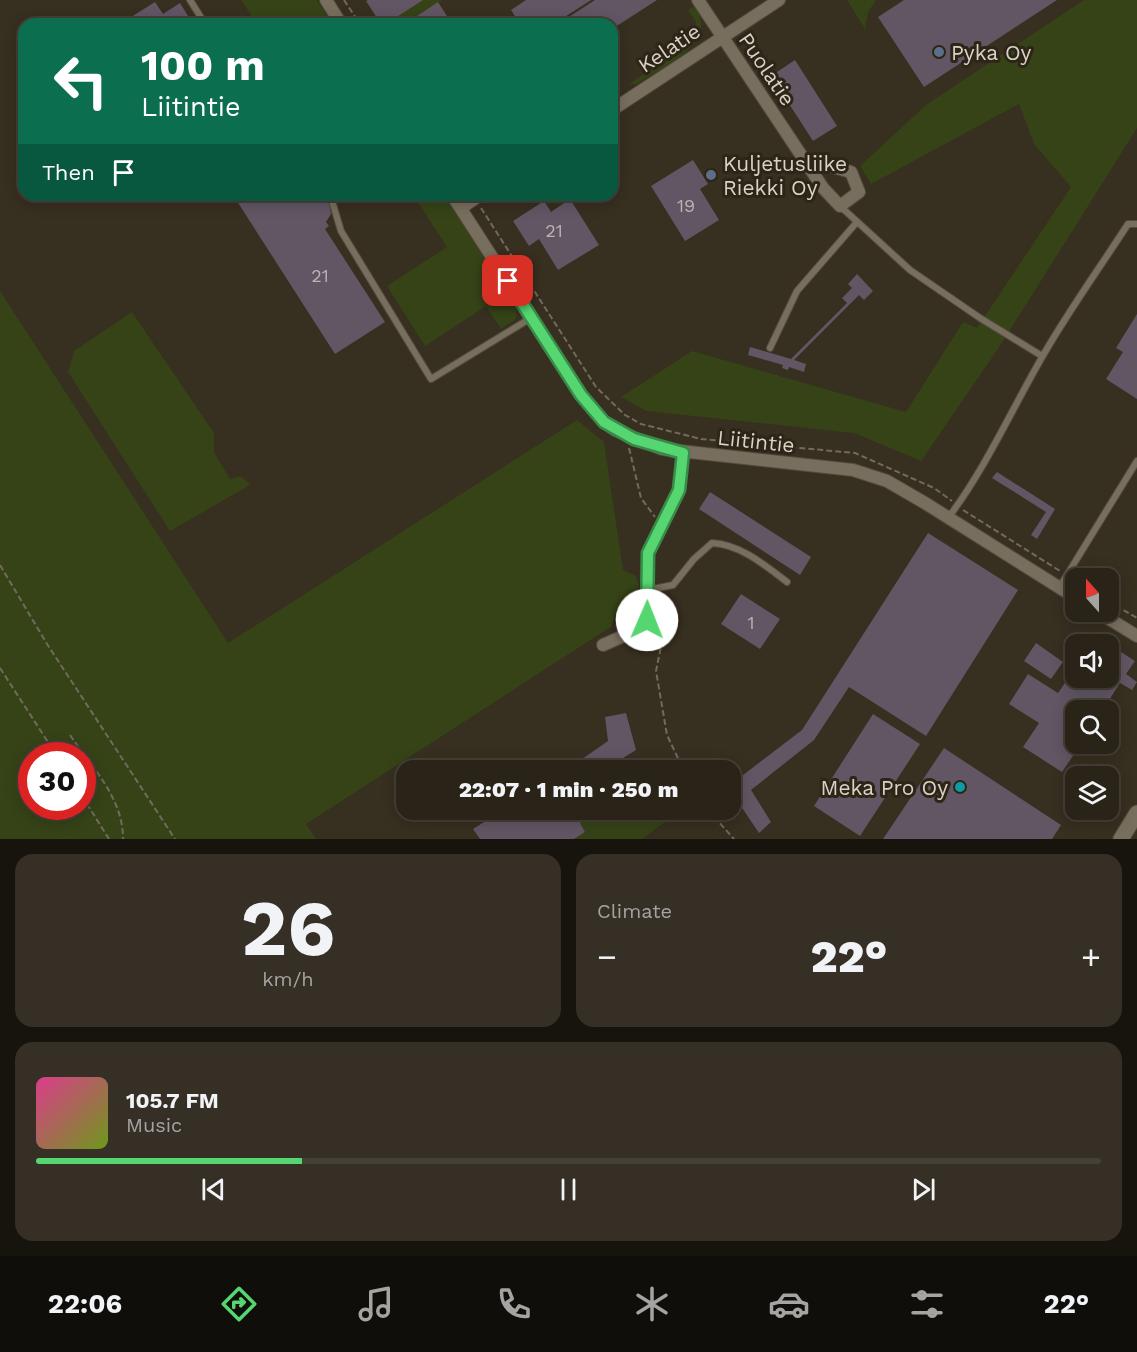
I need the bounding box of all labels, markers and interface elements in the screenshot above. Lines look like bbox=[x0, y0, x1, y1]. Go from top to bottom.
street label: Kelatie bbox=[633, 18, 705, 78]
street label: Puolatie bbox=[733, 28, 801, 110]
place label: Pyka Oy bbox=[951, 40, 1032, 65]
text: 100 m bbox=[141, 41, 265, 90]
icon: left bbox=[42, 42, 120, 120]
marker: Pyka Oy bbox=[932, 45, 946, 59]
text: Liitintie bbox=[141, 91, 241, 123]
place label: Kuljetusliike Riekki Oy bbox=[723, 151, 847, 200]
icon: arrive bbox=[107, 156, 140, 189]
text: Then bbox=[42, 160, 95, 185]
marker: Kuljetusliike Riekki Oy bbox=[704, 168, 718, 182]
house number: 19 bbox=[677, 195, 695, 216]
house number: 21 bbox=[545, 220, 563, 241]
pin bbox=[482, 255, 533, 306]
icon: arrive bbox=[491, 264, 524, 297]
house number: 21 bbox=[311, 265, 329, 286]
street label: Liitintie bbox=[716, 425, 796, 457]
north arrow bbox=[1065, 568, 1119, 622]
map controls bbox=[1065, 568, 1119, 820]
position arrow bbox=[615, 588, 679, 652]
house number: 1 bbox=[747, 612, 755, 633]
button: sound bbox=[1065, 634, 1119, 688]
button: search bbox=[1065, 700, 1119, 754]
speed limit sign: 30 bbox=[18, 742, 96, 820]
button: layers bbox=[1065, 766, 1119, 820]
place label: Meka Pro Oy bbox=[821, 775, 948, 800]
text: 22:07 · 1 min · 250 m bbox=[459, 777, 678, 802]
marker: Meka Pro Oy bbox=[953, 780, 967, 794]
text: 26 bbox=[241, 882, 335, 974]
text: Climate bbox=[597, 899, 672, 923]
text: 22° bbox=[811, 930, 887, 983]
text: − bbox=[597, 937, 617, 976]
text: + bbox=[1081, 937, 1101, 976]
text: km/h bbox=[262, 967, 314, 991]
text: 105.7 FM bbox=[126, 1088, 219, 1113]
text: Music bbox=[126, 1113, 182, 1137]
icon: previous bbox=[197, 1173, 230, 1206]
icon: pause bbox=[552, 1173, 585, 1206]
icon: next bbox=[907, 1173, 940, 1206]
icon: directions bbox=[218, 1283, 260, 1325]
icon: music bbox=[355, 1283, 397, 1325]
icon: phone bbox=[493, 1283, 535, 1325]
icon: climate bbox=[631, 1283, 673, 1325]
icon: car bbox=[768, 1283, 810, 1325]
icon: filters bbox=[906, 1283, 948, 1325]
text: 22:06 bbox=[48, 1288, 122, 1320]
text: 22° bbox=[1044, 1288, 1089, 1320]

